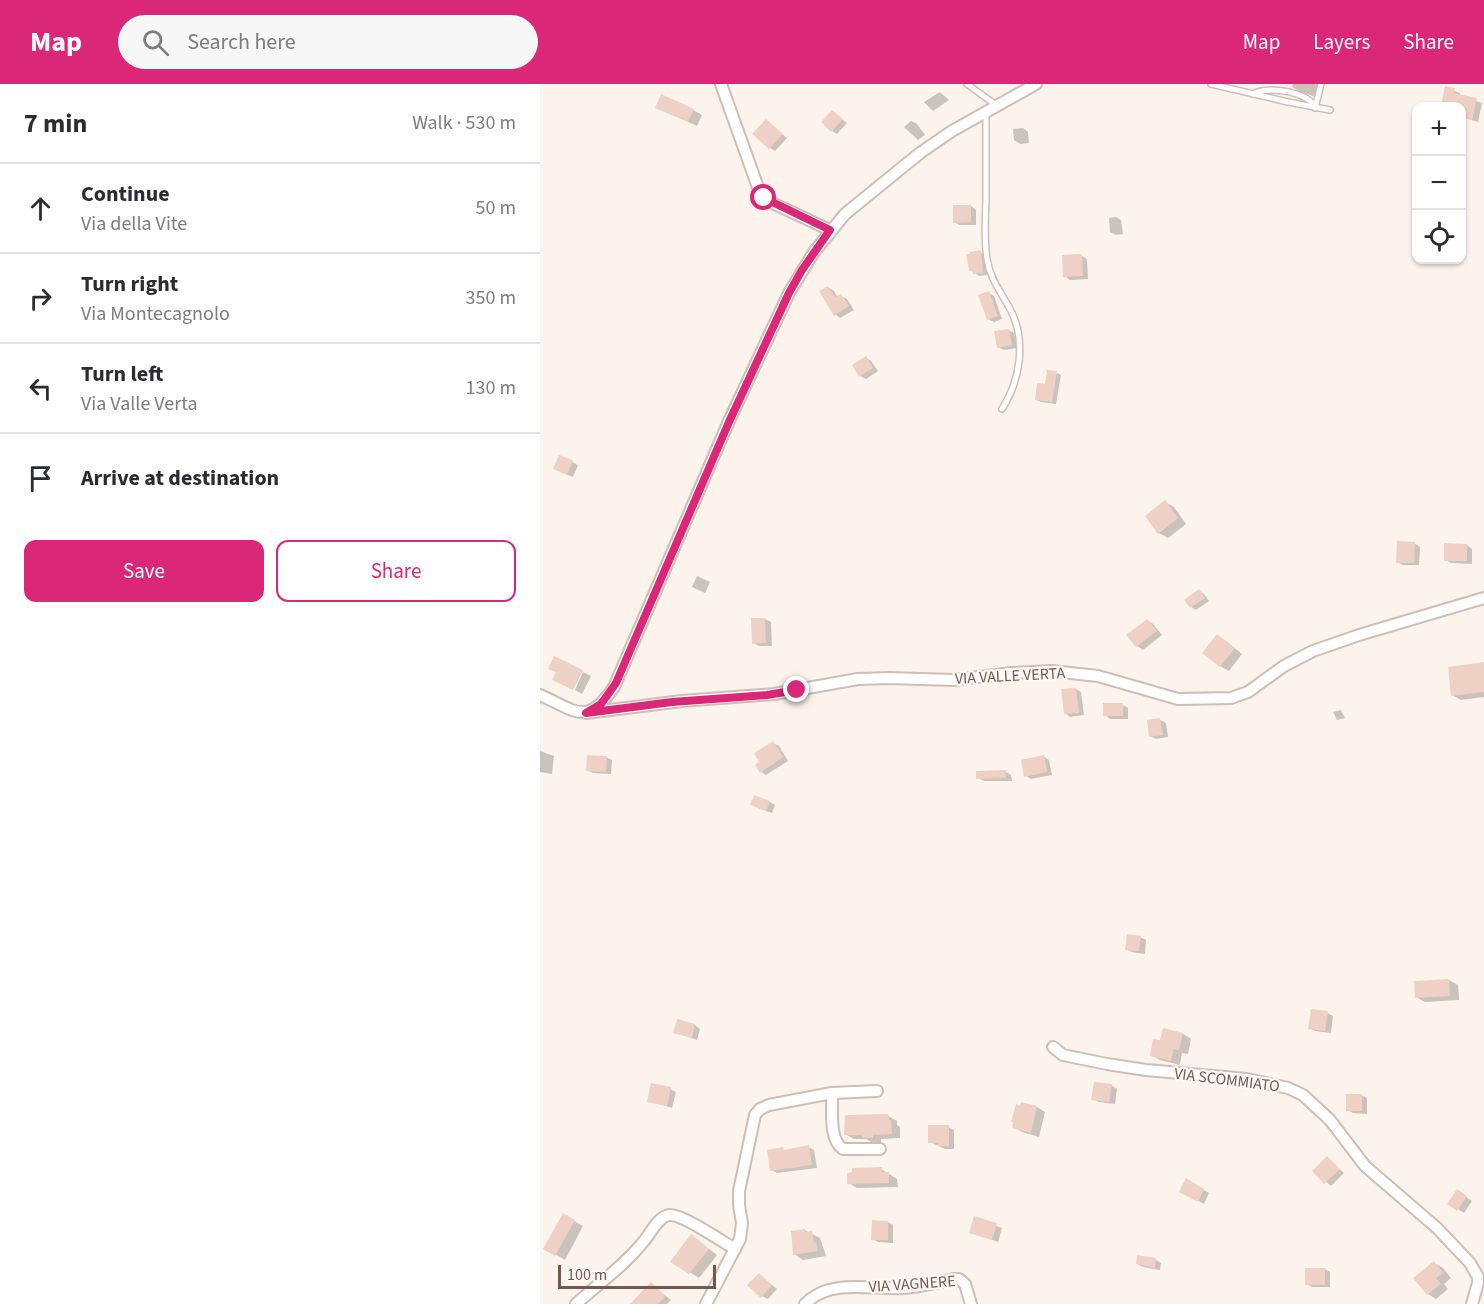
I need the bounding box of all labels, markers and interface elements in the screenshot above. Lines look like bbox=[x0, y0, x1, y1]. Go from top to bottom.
search box bbox=[118, 15, 538, 69]
text: Map bbox=[30, 22, 82, 62]
icon: search bbox=[139, 26, 172, 59]
text: Search here bbox=[187, 26, 296, 58]
text: Map bbox=[1243, 27, 1280, 57]
text: Layers bbox=[1313, 27, 1370, 57]
text: Share bbox=[1403, 27, 1454, 57]
map controls bbox=[1412, 102, 1466, 264]
button: + bbox=[1412, 102, 1466, 156]
text: 7 min bbox=[24, 105, 87, 142]
text: Walk · 530 m bbox=[412, 109, 516, 137]
button: − bbox=[1412, 156, 1466, 210]
text: Continue bbox=[81, 178, 170, 210]
route start bbox=[750, 184, 776, 210]
icon: ahead bbox=[24, 192, 57, 225]
text: 50 m bbox=[476, 194, 516, 222]
text: Via della Vite bbox=[81, 210, 187, 238]
button: locate bbox=[1412, 210, 1466, 264]
text: Turn right bbox=[81, 268, 178, 300]
icon: right bbox=[24, 282, 57, 315]
text: 350 m bbox=[466, 284, 516, 312]
text: Via Montecagnolo bbox=[81, 300, 230, 328]
text: Turn left bbox=[81, 358, 163, 390]
icon: left bbox=[24, 372, 57, 405]
text: 130 m bbox=[466, 374, 516, 402]
text: Via Valle Verta bbox=[81, 390, 198, 418]
icon: arrive bbox=[24, 462, 57, 495]
text: Arrive at destination bbox=[81, 462, 279, 494]
button: Save bbox=[24, 540, 264, 602]
button: Share bbox=[276, 540, 516, 602]
street label: VIA VALLE VERTA bbox=[954, 662, 1066, 690]
route end bbox=[783, 676, 809, 702]
street label: VIA SCOMMIATO bbox=[1173, 1063, 1281, 1097]
scale bar bbox=[558, 1262, 716, 1290]
text: 100 m bbox=[567, 1264, 607, 1286]
street label: VIA VAGNERE bbox=[868, 1270, 956, 1298]

